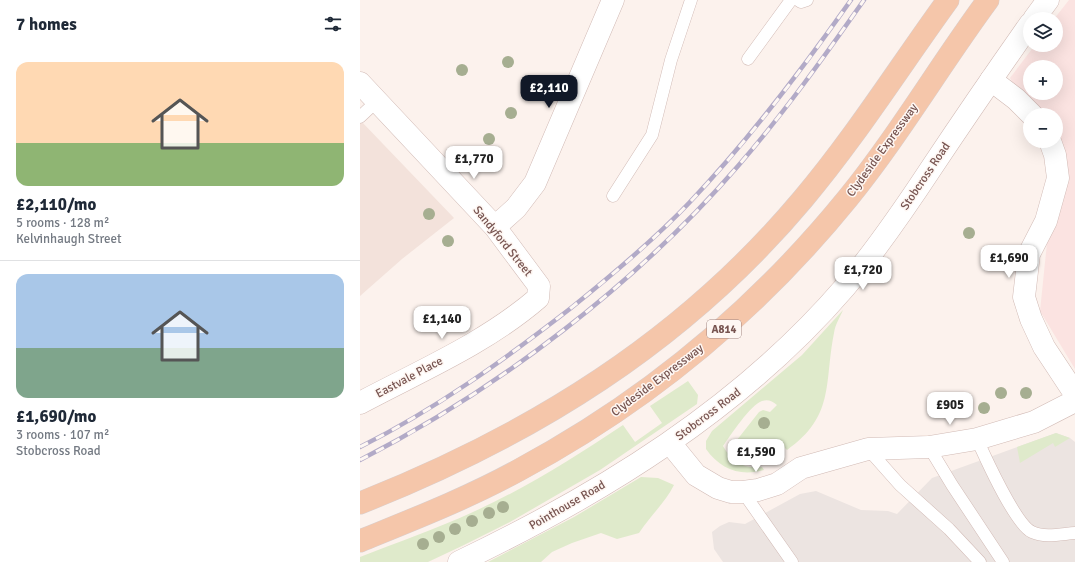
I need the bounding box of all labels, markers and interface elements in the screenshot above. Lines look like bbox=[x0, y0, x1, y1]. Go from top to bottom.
map controls bbox=[1023, 12, 1063, 148]
button: layers bbox=[1023, 12, 1063, 52]
icon: filters bbox=[322, 13, 344, 35]
text: 7 homes bbox=[16, 14, 77, 35]
button: + bbox=[1023, 60, 1063, 100]
pin: £2,110 bbox=[516, 75, 582, 109]
text: £2,110 bbox=[530, 80, 568, 96]
icon: home bbox=[144, 88, 216, 160]
street label: Clydeside Expressway bbox=[844, 100, 921, 200]
button: − bbox=[1023, 108, 1063, 148]
street label: Stobcross Road bbox=[897, 140, 954, 213]
pin: £1,770 bbox=[441, 146, 507, 180]
text: £1,770 bbox=[455, 151, 493, 167]
text: £2,110/mo bbox=[16, 194, 96, 215]
street label: Sandyford Street bbox=[470, 203, 536, 280]
text: 5 rooms · 128 m² bbox=[16, 215, 109, 231]
text: Kelvinhaugh Street bbox=[16, 231, 122, 247]
pin: £1,690 bbox=[976, 245, 1042, 279]
text: £1,690 bbox=[990, 250, 1028, 266]
pin: £1,720 bbox=[830, 257, 896, 291]
text: £1,720 bbox=[844, 262, 882, 278]
icon: home bbox=[144, 300, 216, 372]
pin: £1,140 bbox=[409, 306, 475, 340]
text: £1,140 bbox=[423, 311, 461, 327]
road number: A814 bbox=[707, 320, 741, 338]
street label: Clydeside Expressway bbox=[608, 341, 707, 420]
street label: Eastvale Place bbox=[373, 353, 445, 401]
street label: Stobcross Road bbox=[673, 385, 744, 444]
pin: £905 bbox=[926, 392, 974, 426]
text: £905 bbox=[936, 397, 964, 413]
text: £1,690/mo bbox=[16, 406, 96, 427]
text: 3 rooms · 107 m² bbox=[16, 427, 109, 443]
pin: £1,590 bbox=[723, 439, 789, 473]
text: Stobcross Road bbox=[16, 443, 101, 459]
text: £1,590 bbox=[737, 444, 775, 460]
street label: Pointhouse Road bbox=[526, 478, 608, 533]

